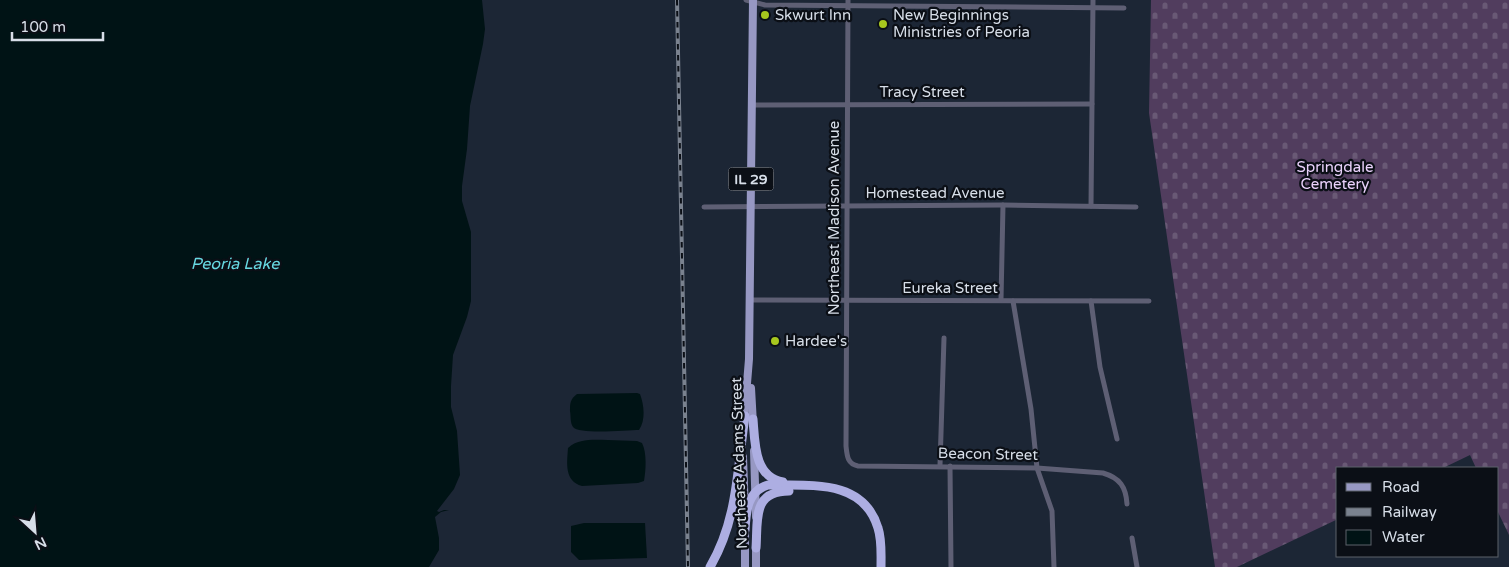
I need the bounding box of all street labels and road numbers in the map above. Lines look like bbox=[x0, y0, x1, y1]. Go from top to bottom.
street label: Tracy Street bbox=[879, 83, 965, 101]
street label: Northeast Madison Avenue bbox=[825, 121, 843, 315]
road number: IL 29 bbox=[728, 168, 774, 190]
street label: Homestead Avenue bbox=[865, 184, 1005, 202]
street label: Eureka Street bbox=[902, 279, 998, 297]
street label: Northeast Adams Street bbox=[727, 377, 751, 549]
street label: Beacon Street bbox=[938, 444, 1039, 464]

